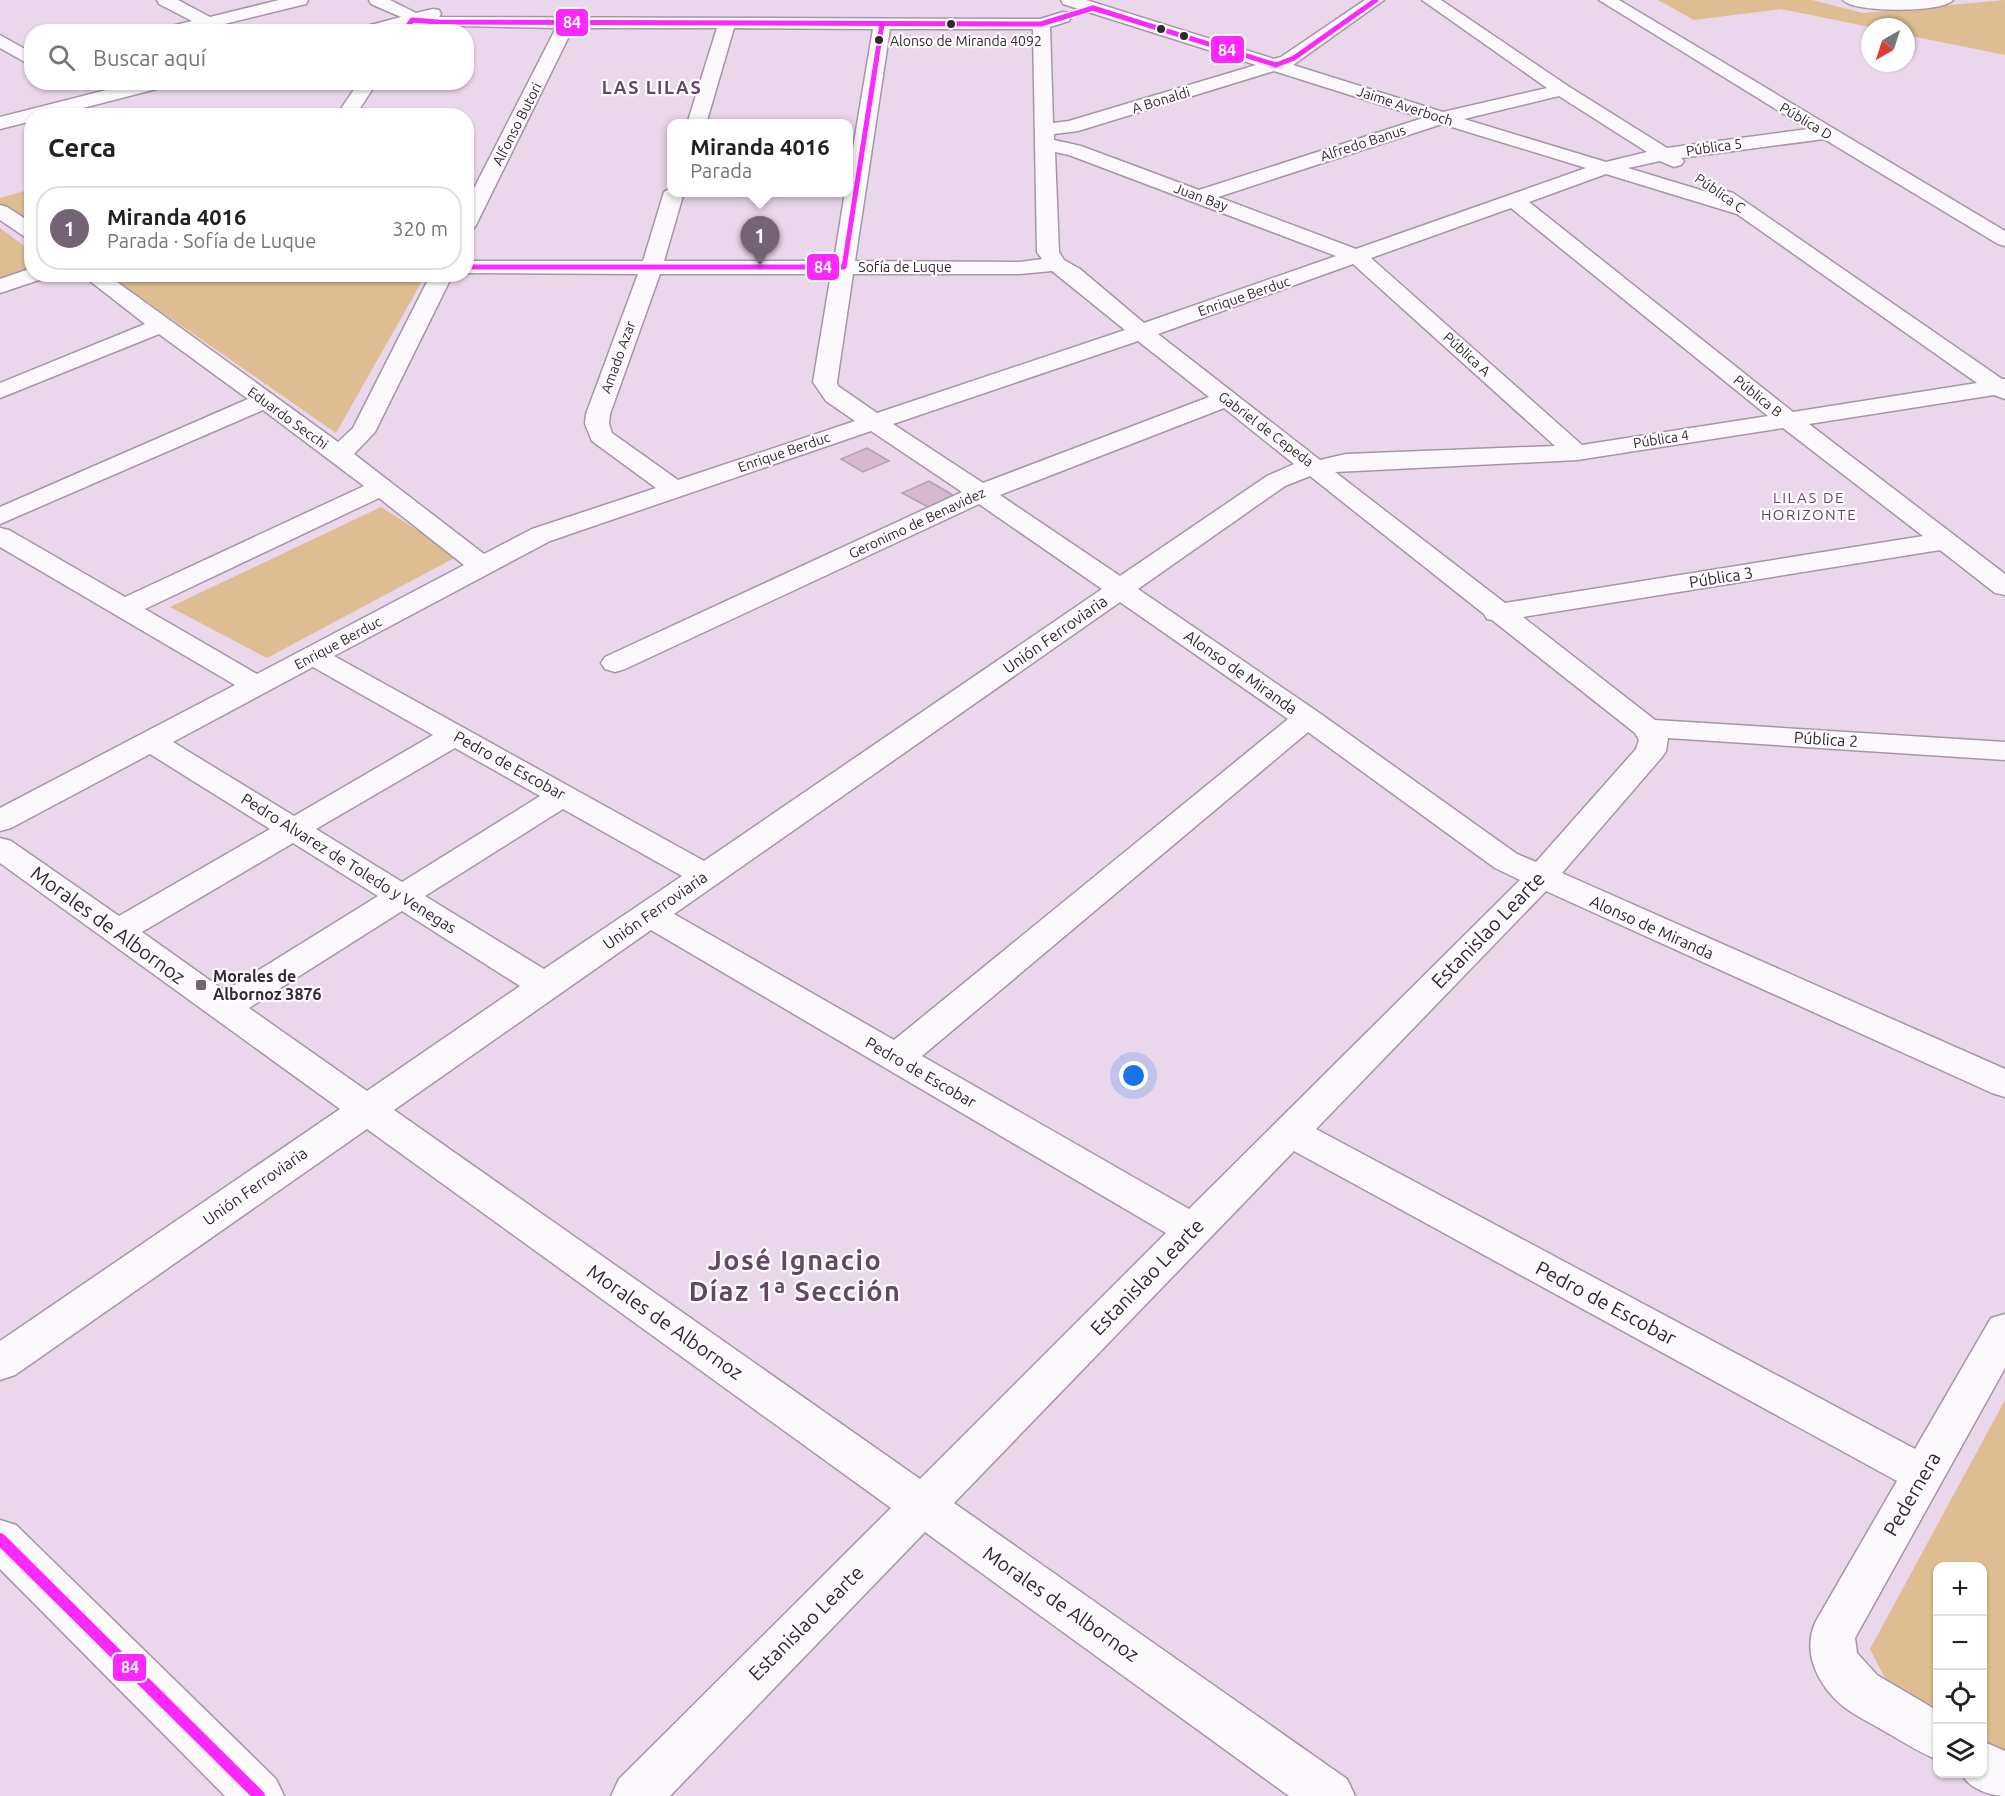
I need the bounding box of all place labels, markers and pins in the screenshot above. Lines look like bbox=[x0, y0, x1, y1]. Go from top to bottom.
unlabelled marker bbox=[945, 18, 957, 30]
unlabelled marker bbox=[1155, 23, 1167, 35]
unlabelled marker bbox=[1178, 30, 1190, 42]
place label: Alonso de Miranda 4092 bbox=[890, 33, 1042, 49]
marker: Alonso de Miranda 4092 bbox=[873, 34, 885, 46]
pin: 1 bbox=[740, 216, 780, 266]
place label: Morales de Albornoz 3876 bbox=[213, 967, 321, 1003]
marker: Morales de Albornoz 3876 bbox=[194, 978, 208, 992]

